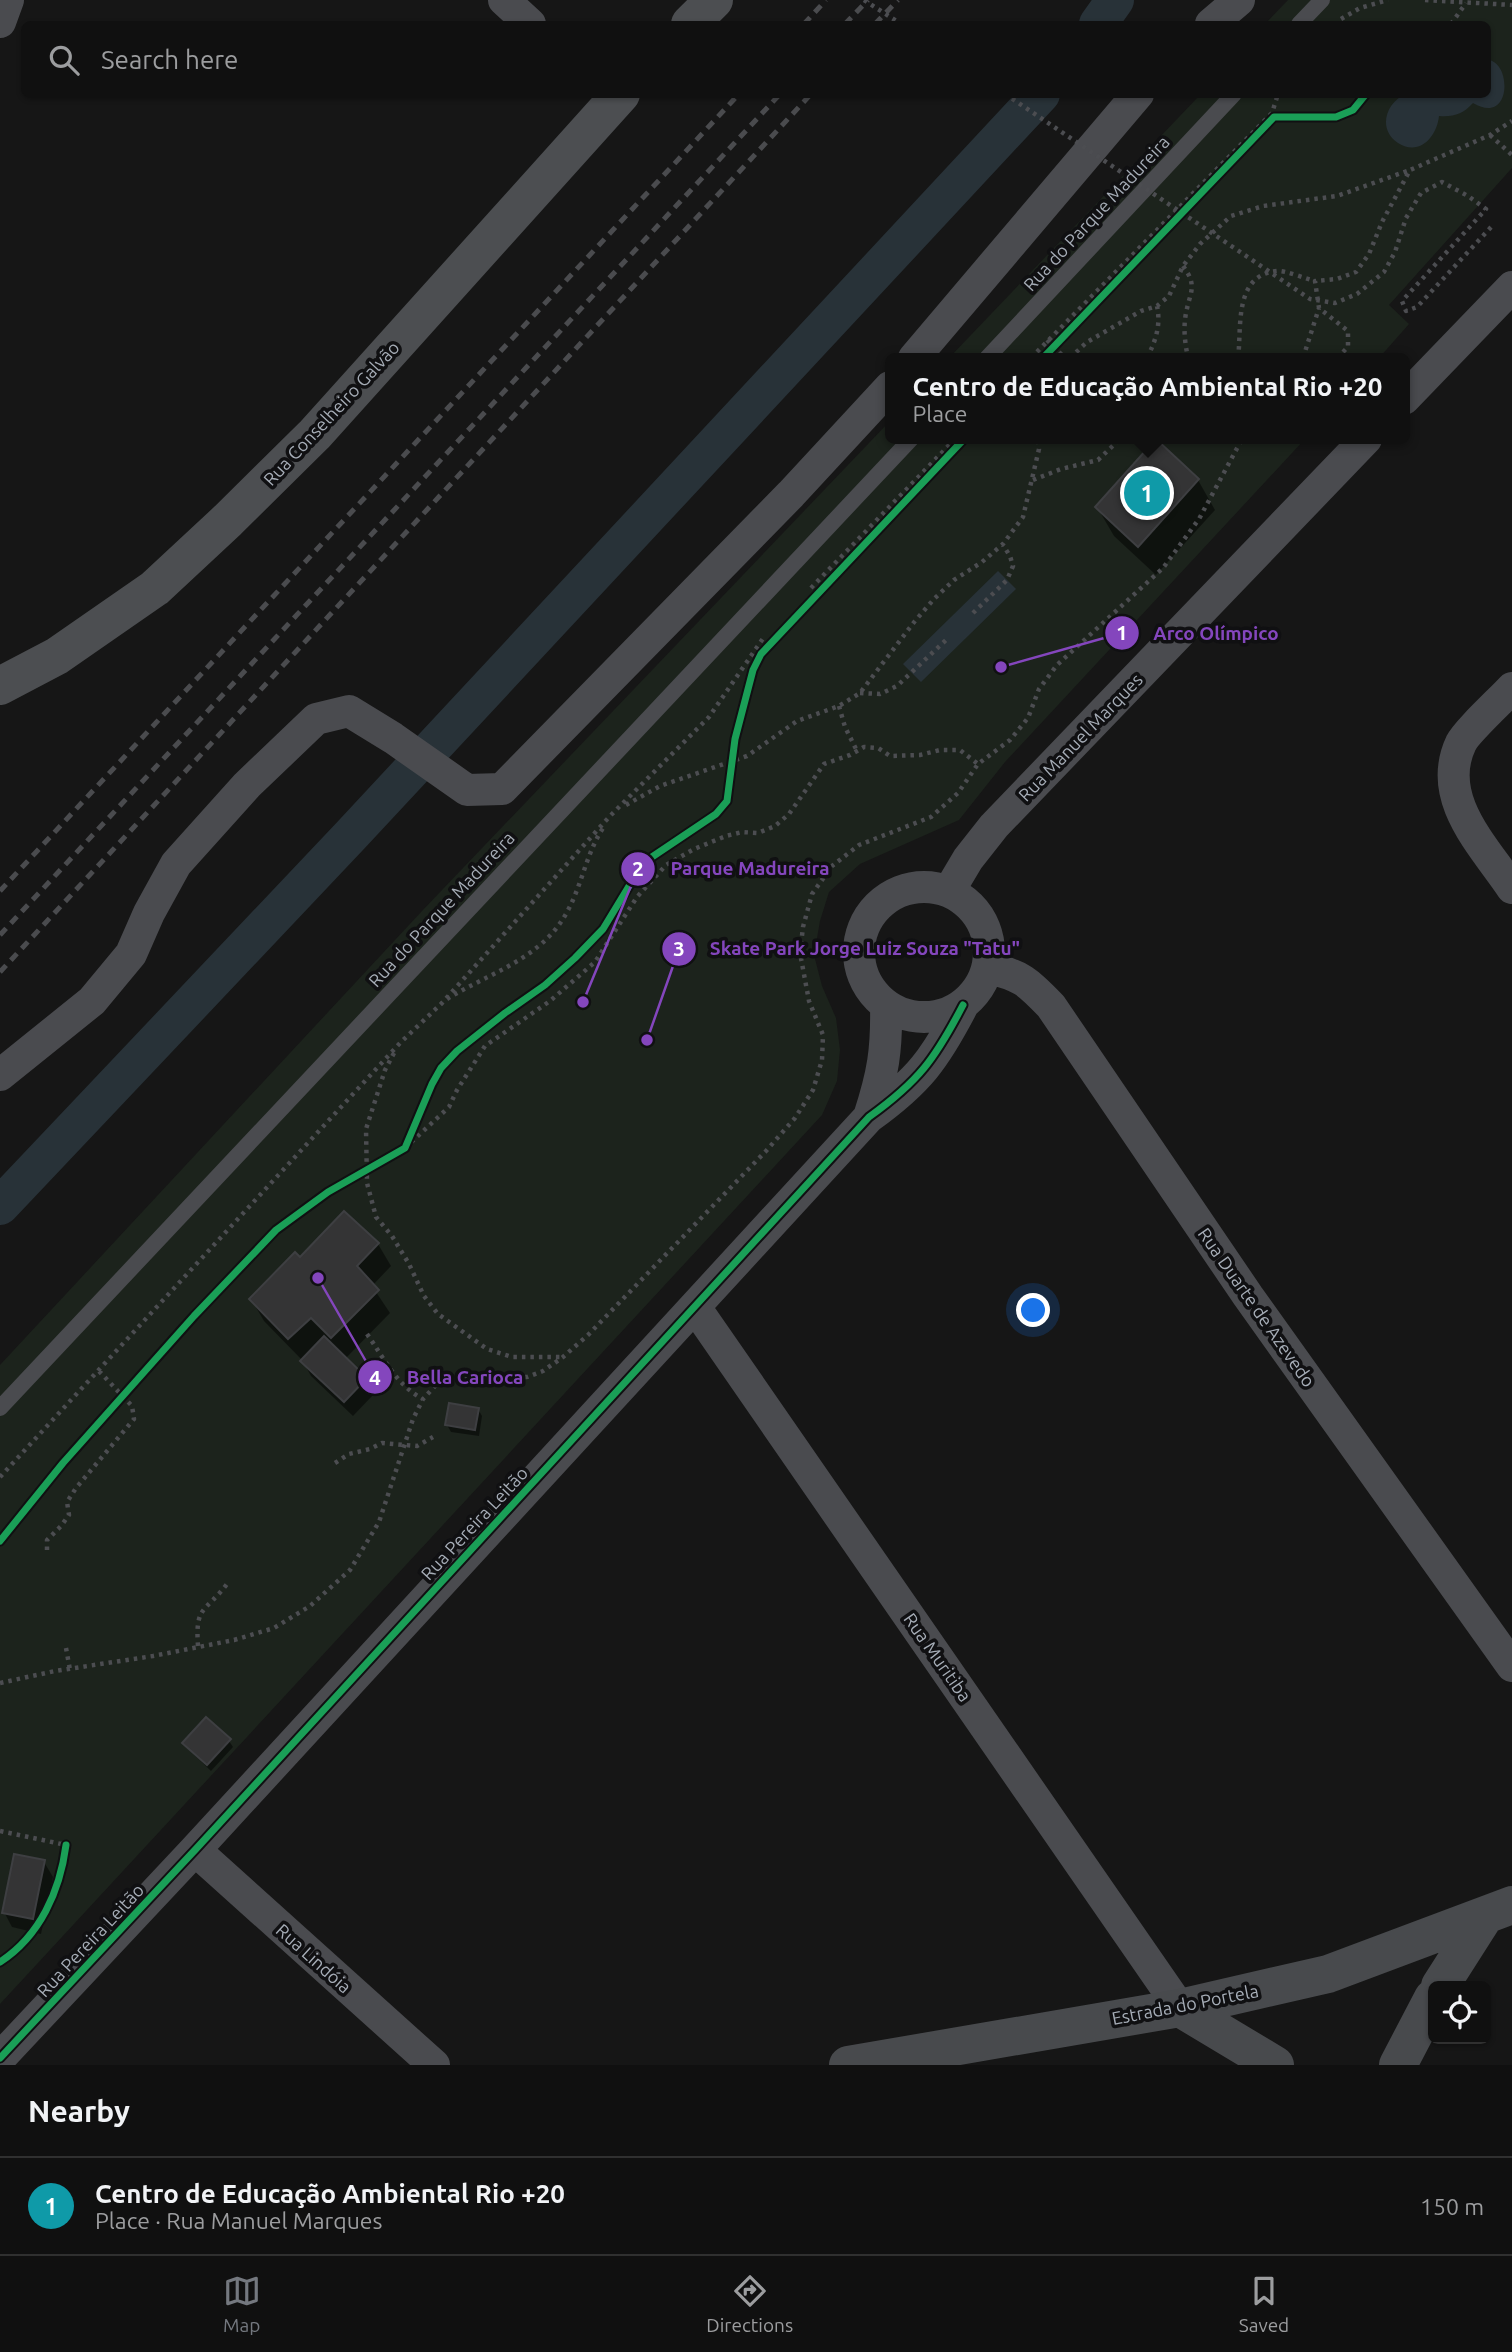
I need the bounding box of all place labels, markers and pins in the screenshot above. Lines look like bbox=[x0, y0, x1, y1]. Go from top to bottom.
pin: 1 bbox=[1124, 467, 1170, 519]
callout: Arco Olímpico bbox=[1104, 613, 1293, 653]
callout: Parque Madureira bbox=[621, 849, 843, 889]
callout: Skate Park Jorge Luiz Souza "Tatu" bbox=[661, 929, 1034, 969]
callout: Bella Carioca bbox=[358, 1357, 537, 1397]

